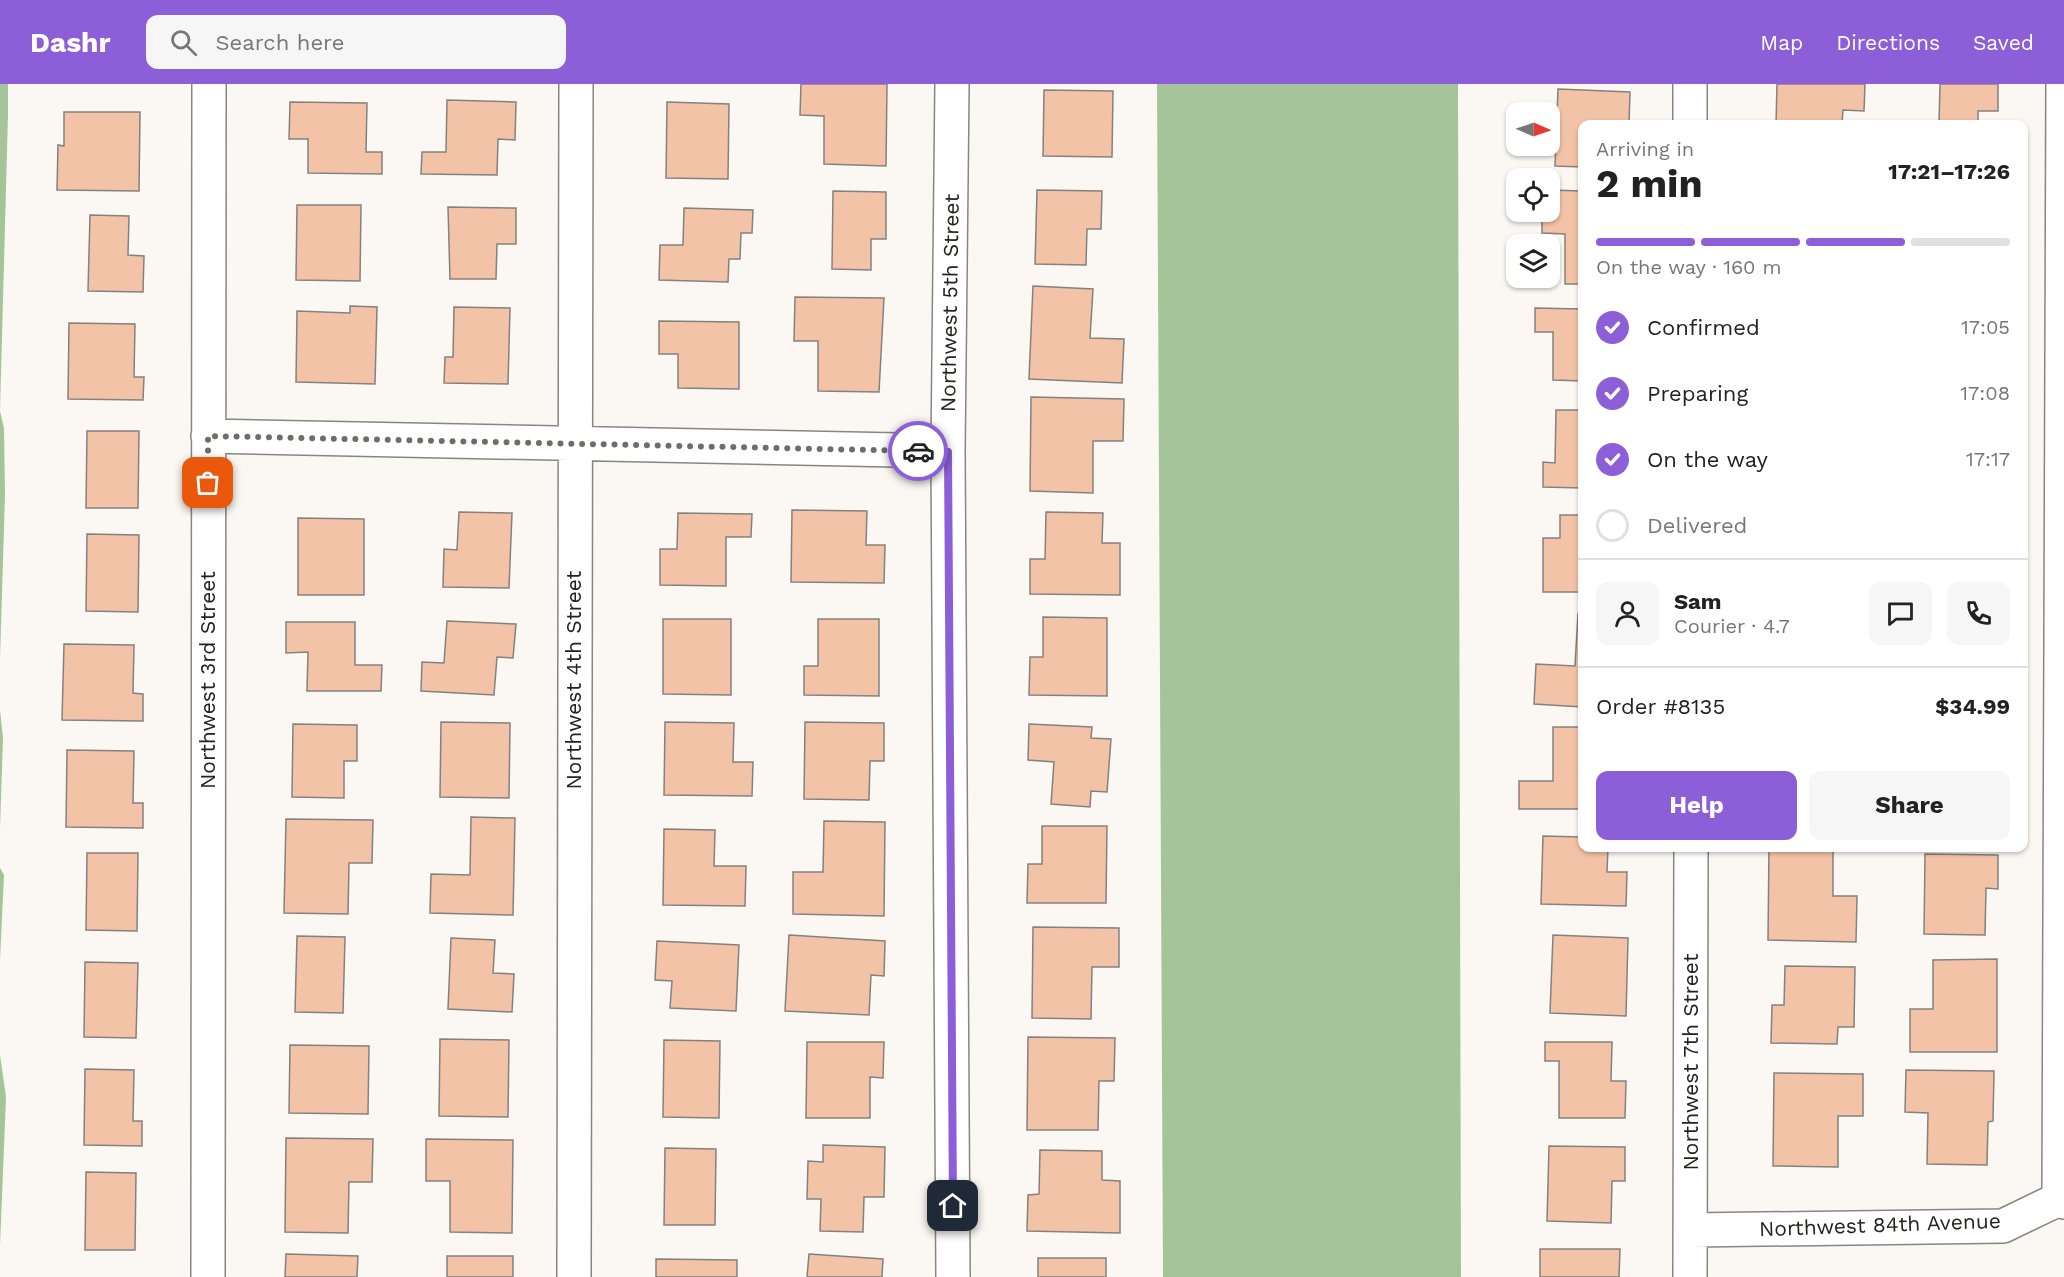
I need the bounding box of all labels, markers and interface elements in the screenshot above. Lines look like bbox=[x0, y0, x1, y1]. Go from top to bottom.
search box bbox=[146, 15, 566, 69]
text: Dashr bbox=[30, 26, 110, 59]
icon: search bbox=[167, 26, 200, 59]
text: Search here bbox=[215, 30, 344, 55]
text: Map bbox=[1760, 30, 1803, 55]
text: Directions bbox=[1836, 30, 1940, 55]
text: Saved bbox=[1973, 30, 2034, 55]
north arrow bbox=[1506, 102, 1560, 156]
map controls bbox=[1506, 102, 1560, 288]
text: Arriving in bbox=[1596, 137, 1694, 161]
text: 17:21–17:26 bbox=[1888, 159, 2010, 184]
text: 2 min bbox=[1596, 161, 1703, 206]
button: locate bbox=[1506, 168, 1560, 222]
street label: Northwest 5th Street bbox=[935, 194, 964, 412]
button: layers bbox=[1506, 234, 1560, 288]
text: On the way · 160 m bbox=[1596, 255, 1781, 279]
icon: check bbox=[1596, 311, 1629, 344]
text: Confirmed bbox=[1647, 315, 1760, 340]
text: 17:05 bbox=[1961, 315, 2010, 339]
icon: check bbox=[1596, 377, 1629, 410]
text: Preparing bbox=[1647, 381, 1748, 406]
text: 17:08 bbox=[1960, 381, 2010, 405]
courier bbox=[888, 421, 948, 481]
icon: car bbox=[902, 435, 935, 468]
icon: check bbox=[1596, 443, 1629, 476]
text: On the way bbox=[1647, 447, 1768, 472]
text: 17:17 bbox=[1966, 447, 2010, 471]
pin bbox=[182, 457, 233, 508]
icon: bag bbox=[191, 466, 224, 499]
text: Delivered bbox=[1647, 513, 1747, 538]
street label: Northwest 4th Street bbox=[561, 570, 586, 789]
street label: Northwest 3rd Street bbox=[195, 571, 220, 789]
button: person bbox=[1596, 582, 1659, 645]
button: chat bbox=[1869, 582, 1932, 645]
button: phone bbox=[1947, 582, 2010, 645]
text: Sam bbox=[1674, 589, 1722, 614]
text: Courier · 4.7 bbox=[1674, 614, 1790, 638]
text: Order #8135 bbox=[1596, 694, 1725, 719]
text: $34.99 bbox=[1935, 694, 2010, 719]
button: Help bbox=[1596, 771, 1797, 840]
button: Share bbox=[1809, 771, 2010, 840]
street label: Northwest 7th Street bbox=[1678, 953, 1703, 1170]
pin bbox=[927, 1180, 978, 1231]
icon: home bbox=[936, 1189, 969, 1222]
street label: Northwest 84th Avenue bbox=[1759, 1208, 2001, 1241]

